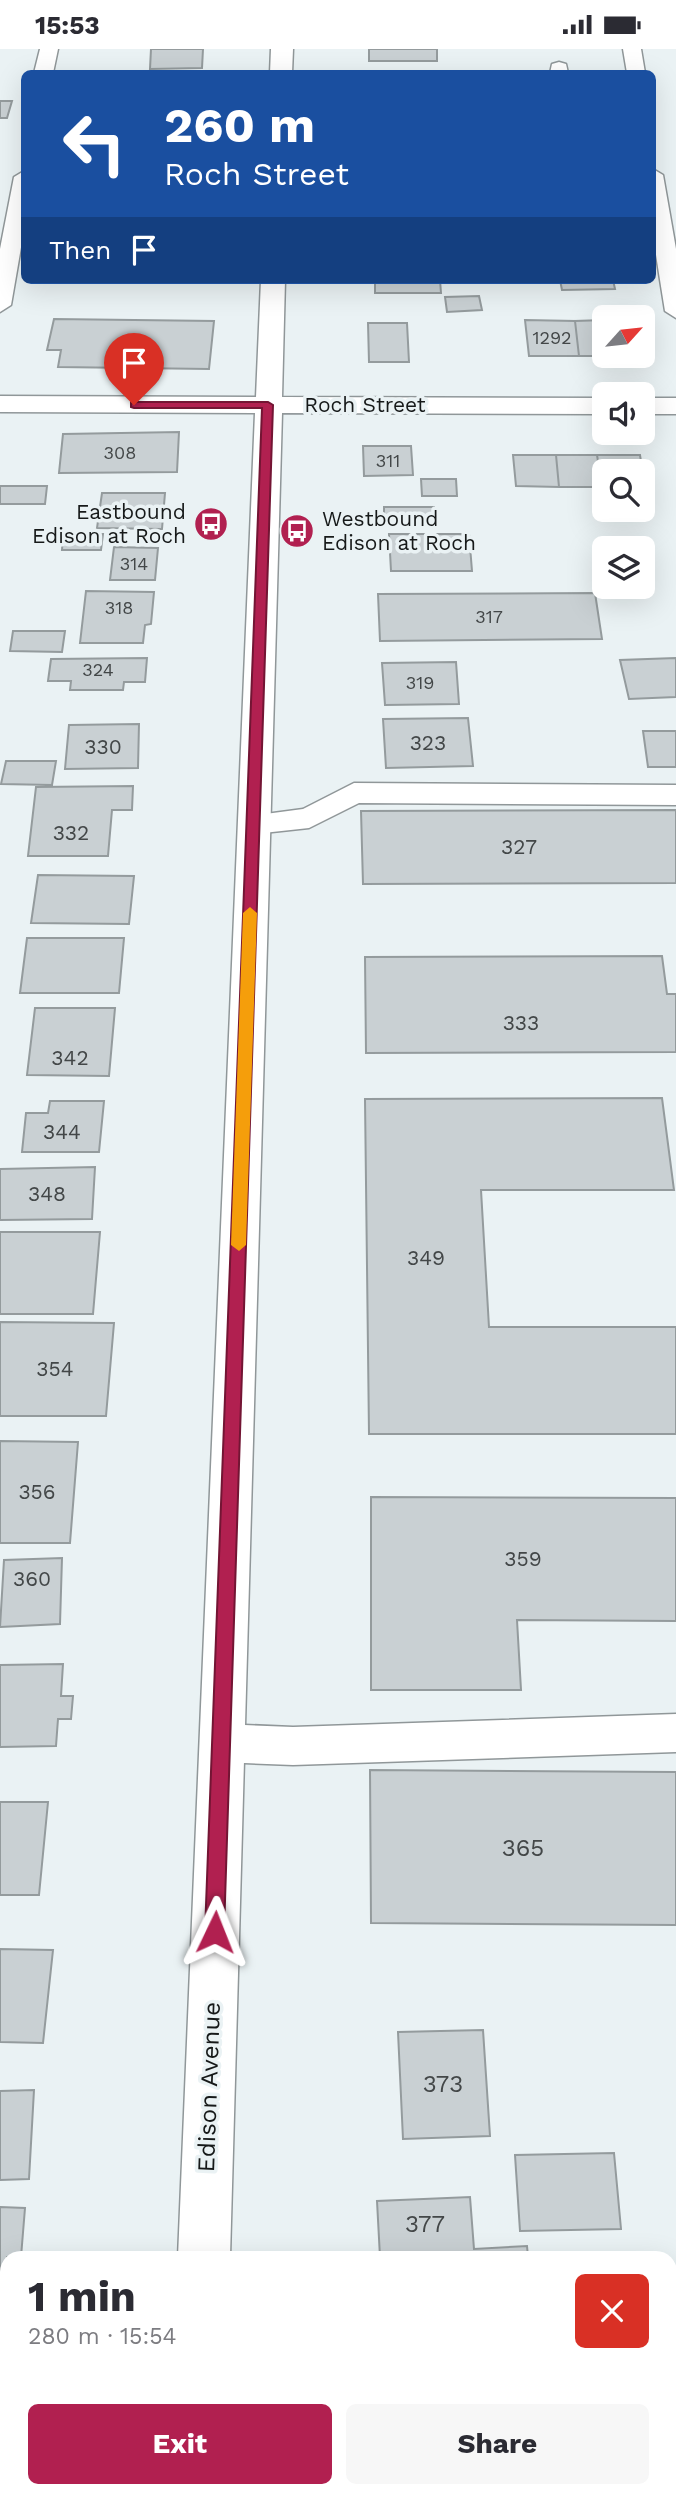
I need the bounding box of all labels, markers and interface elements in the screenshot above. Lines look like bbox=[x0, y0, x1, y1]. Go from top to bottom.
text: 15:53 bbox=[35, 10, 100, 40]
text: 260 m bbox=[164, 96, 315, 154]
icon: left bbox=[49, 98, 140, 189]
text: Roch Street bbox=[164, 155, 349, 193]
icon: arrive bbox=[125, 231, 163, 269]
text: Then bbox=[49, 235, 111, 265]
north arrow bbox=[592, 305, 654, 367]
map controls bbox=[592, 305, 655, 599]
house number: 1292 bbox=[532, 327, 572, 348]
pin bbox=[104, 333, 164, 405]
icon: arrive bbox=[115, 344, 153, 382]
button: sound bbox=[592, 382, 655, 445]
street label: Roch Street bbox=[304, 392, 426, 417]
house number: 308 bbox=[104, 442, 136, 463]
house number: 311 bbox=[376, 450, 400, 471]
button: search bbox=[592, 459, 655, 522]
place label: Eastbound Edison at Roch bbox=[32, 499, 186, 548]
bus stop icon: Eastbound Edison at Roch bbox=[192, 505, 230, 543]
place label: Westbound Edison at Roch bbox=[322, 506, 476, 555]
bus stop icon: Westbound Edison at Roch bbox=[278, 512, 316, 550]
button: layers bbox=[592, 536, 655, 599]
house number: 314 bbox=[120, 553, 148, 574]
house number: 318 bbox=[105, 597, 133, 618]
house number: 317 bbox=[475, 606, 503, 627]
house number: 324 bbox=[82, 659, 114, 680]
house number: 319 bbox=[406, 672, 434, 693]
house number: 323 bbox=[410, 730, 446, 755]
house number: 330 bbox=[84, 734, 122, 759]
house number: 332 bbox=[53, 820, 89, 845]
house number: 327 bbox=[501, 834, 537, 859]
house number: 333 bbox=[503, 1010, 539, 1035]
house number: 342 bbox=[51, 1045, 89, 1070]
house number: 344 bbox=[43, 1119, 81, 1144]
house number: 348 bbox=[28, 1181, 66, 1206]
house number: 349 bbox=[407, 1245, 445, 1270]
house number: 354 bbox=[36, 1356, 74, 1381]
house number: 356 bbox=[18, 1479, 56, 1504]
house number: 359 bbox=[504, 1546, 542, 1571]
house number: 360 bbox=[13, 1566, 51, 1591]
house number: 365 bbox=[502, 1834, 544, 1862]
position arrow bbox=[178, 1895, 252, 1969]
street label: Edison Avenue bbox=[192, 2001, 226, 2173]
house number: 373 bbox=[423, 2070, 463, 2098]
house number: 377 bbox=[405, 2210, 445, 2238]
text: 1 min bbox=[28, 2272, 136, 2321]
button: close bbox=[575, 2274, 649, 2348]
text: 280 m · 15:54 bbox=[28, 2323, 177, 2350]
button: Exit bbox=[28, 2404, 332, 2484]
button: Share bbox=[346, 2404, 649, 2484]

